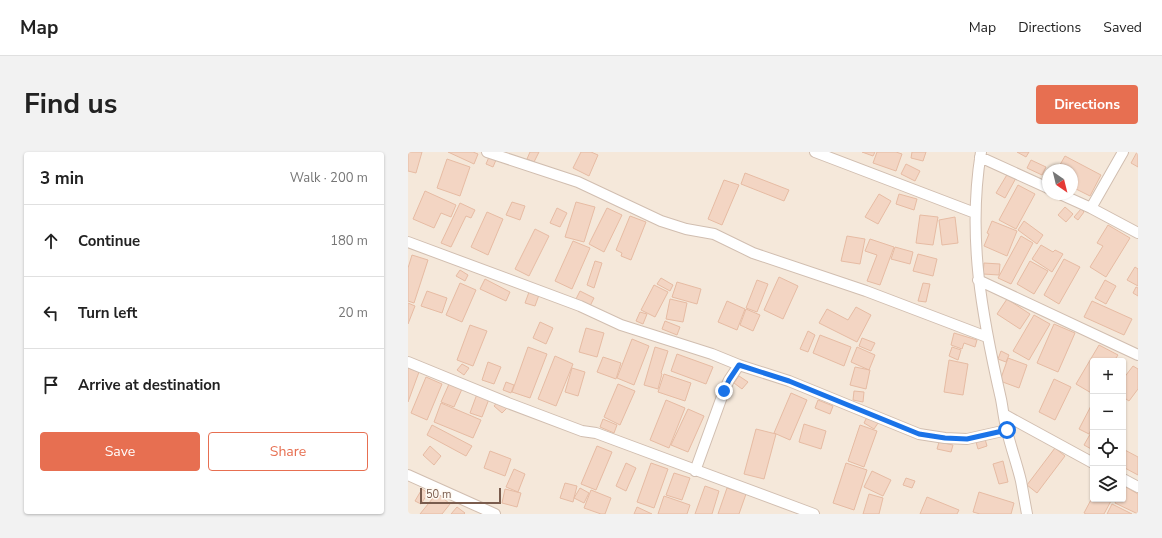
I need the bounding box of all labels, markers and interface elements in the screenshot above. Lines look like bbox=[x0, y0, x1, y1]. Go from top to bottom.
text: Map bbox=[20, 15, 58, 41]
text: Map bbox=[969, 18, 996, 37]
text: Directions bbox=[1018, 18, 1081, 37]
text: Saved bbox=[1103, 18, 1142, 37]
text: Find us bbox=[24, 85, 118, 123]
button: Directions bbox=[1036, 85, 1138, 124]
north arrow bbox=[1042, 164, 1078, 200]
text: 3 min bbox=[40, 167, 84, 190]
text: Walk · 200 m bbox=[290, 169, 368, 187]
icon: ahead bbox=[40, 230, 62, 252]
text: Continue bbox=[78, 231, 140, 251]
text: 180 m bbox=[330, 232, 368, 250]
icon: left bbox=[40, 302, 62, 324]
text: Turn left bbox=[78, 303, 137, 323]
text: 20 m bbox=[338, 304, 368, 322]
map controls bbox=[1090, 358, 1126, 502]
button: + bbox=[1090, 358, 1126, 394]
icon: arrive bbox=[40, 374, 62, 396]
text: Arrive at destination bbox=[78, 375, 221, 395]
route end bbox=[715, 382, 733, 400]
button: − bbox=[1090, 394, 1126, 430]
route start bbox=[998, 421, 1016, 439]
button: locate bbox=[1090, 430, 1126, 466]
button: Save bbox=[40, 432, 200, 471]
button: Share bbox=[208, 432, 368, 471]
button: layers bbox=[1090, 466, 1126, 502]
scale bar bbox=[420, 486, 501, 505]
text: 50 m bbox=[426, 487, 451, 502]

